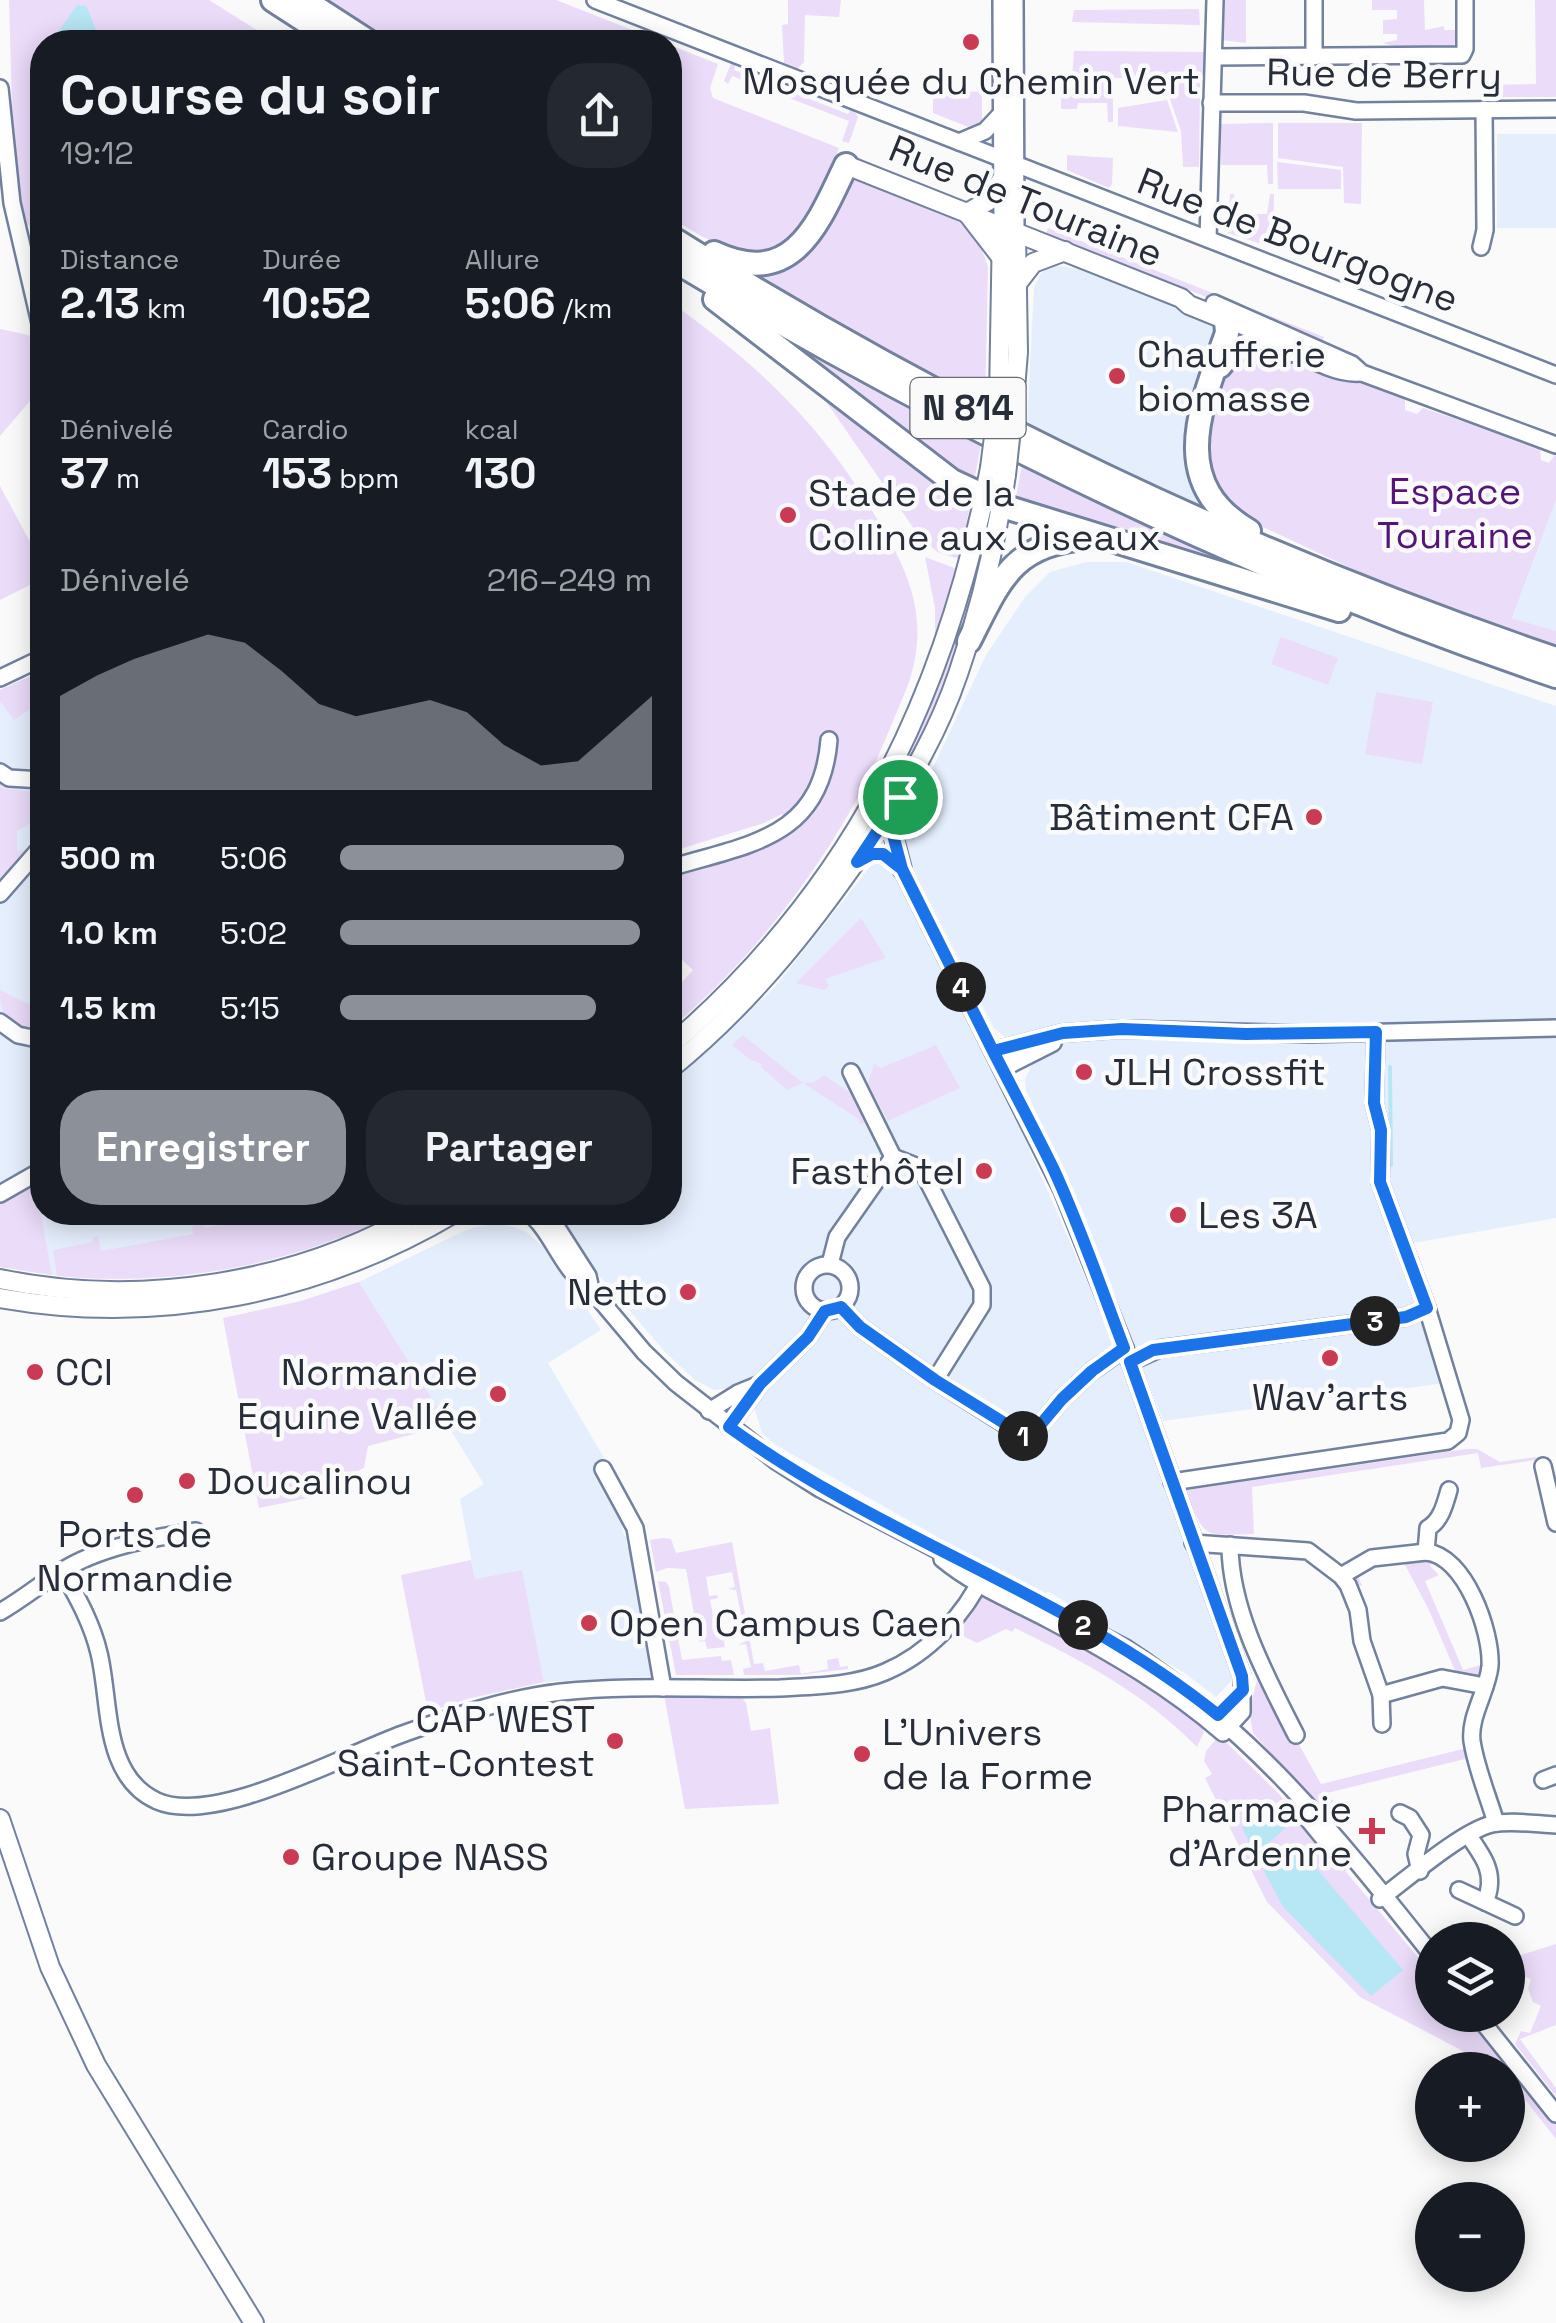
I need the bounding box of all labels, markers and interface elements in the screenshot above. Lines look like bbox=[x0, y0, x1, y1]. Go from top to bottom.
marker: Mosquée du Chemin Vert bbox=[960, 31, 982, 53]
street label: Rue de Berry bbox=[1266, 48, 1502, 100]
place label: Mosquée du Chemin Vert bbox=[742, 57, 1200, 105]
text: Course du soir bbox=[60, 60, 440, 130]
button: share bbox=[547, 63, 652, 168]
street label: Rue de Touraine bbox=[882, 124, 1170, 278]
text: 19:12 bbox=[60, 133, 134, 173]
street label: Rue de Bourgogne bbox=[1131, 157, 1465, 323]
text: Distance bbox=[60, 241, 179, 277]
text: Durée bbox=[262, 241, 341, 277]
text: Allure bbox=[465, 241, 540, 277]
text: 2.13 bbox=[60, 277, 140, 330]
text: 10:52 bbox=[262, 277, 371, 330]
text: 5:06 bbox=[465, 277, 556, 330]
text: km bbox=[140, 290, 186, 326]
text: /km bbox=[556, 290, 612, 326]
place label: Chaufferie biomasse bbox=[1137, 330, 1326, 422]
marker: Chaufferie biomasse bbox=[1106, 365, 1128, 387]
road number: N 814 bbox=[910, 378, 1026, 438]
text: Dénivelé bbox=[60, 411, 174, 447]
text: Cardio bbox=[262, 411, 349, 447]
text: kcal bbox=[465, 411, 519, 447]
text: 37 bbox=[60, 447, 109, 500]
text: 153 bbox=[262, 447, 332, 500]
text: 130 bbox=[465, 447, 536, 500]
text: m bbox=[109, 460, 140, 496]
text: bpm bbox=[332, 460, 399, 496]
park label: Espace Touraine bbox=[1377, 467, 1533, 559]
place label: Stade de la Colline aux Oiseaux bbox=[808, 469, 1161, 561]
marker: Stade de la Colline aux Oiseaux bbox=[777, 504, 799, 526]
text: Dénivelé bbox=[60, 560, 190, 600]
text: 216–249 m bbox=[487, 560, 652, 600]
pin bbox=[858, 755, 943, 840]
icon: arrive bbox=[873, 770, 928, 825]
place label: Bâtiment CFA bbox=[1049, 793, 1294, 841]
marker: Bâtiment CFA bbox=[1303, 806, 1325, 828]
text: 500 m bbox=[60, 838, 156, 878]
text: 5:06 bbox=[220, 838, 287, 878]
text: 1.0 km bbox=[60, 913, 158, 953]
text: 5:02 bbox=[220, 913, 287, 953]
pin: 4 bbox=[936, 962, 986, 1012]
text: 4 bbox=[952, 969, 970, 1005]
text: 1.5 km bbox=[60, 988, 157, 1028]
text: 5:15 bbox=[220, 988, 280, 1028]
place label: JLH Crossfit bbox=[1104, 1048, 1326, 1096]
marker: JLH Crossfit bbox=[1073, 1061, 1095, 1083]
button: Enregistrer bbox=[60, 1090, 346, 1205]
button: Partager bbox=[366, 1090, 652, 1205]
place label: Fasthôtel bbox=[790, 1147, 964, 1195]
marker: Fasthôtel bbox=[973, 1160, 995, 1182]
place label: Les 3A bbox=[1198, 1191, 1318, 1239]
marker: Les 3A bbox=[1167, 1204, 1189, 1226]
place label: Netto bbox=[567, 1268, 668, 1316]
marker: Netto bbox=[677, 1281, 699, 1303]
pin: 3 bbox=[1350, 1296, 1400, 1346]
text: 3 bbox=[1366, 1303, 1384, 1339]
marker: Wav'arts bbox=[1319, 1347, 1341, 1369]
place label: CCI bbox=[55, 1348, 113, 1396]
place label: Normandie Equine Vallée bbox=[237, 1348, 478, 1440]
marker: CCI bbox=[24, 1361, 46, 1383]
place label: Wav'arts bbox=[1252, 1373, 1408, 1421]
marker: Normandie Equine Vallée bbox=[487, 1383, 509, 1405]
pin: 1 bbox=[998, 1411, 1048, 1461]
text: 1 bbox=[1017, 1418, 1029, 1454]
place label: Doucalinou bbox=[207, 1457, 412, 1505]
marker: Doucalinou bbox=[176, 1470, 198, 1492]
marker: Ports de Normandie bbox=[124, 1484, 146, 1506]
place label: Ports de Normandie bbox=[36, 1510, 234, 1602]
place label: Open Campus Caen bbox=[609, 1599, 962, 1647]
pin: 2 bbox=[1058, 1600, 1108, 1650]
text: 2 bbox=[1075, 1607, 1091, 1643]
marker: Open Campus Caen bbox=[578, 1612, 600, 1634]
place label: CAP WEST Saint-Contest bbox=[337, 1695, 595, 1787]
place label: L'Univers de la Forme bbox=[882, 1708, 1093, 1800]
marker: CAP WEST Saint-Contest bbox=[604, 1730, 626, 1752]
marker: L'Univers de la Forme bbox=[851, 1743, 873, 1765]
place label: Pharmacie d'Ardenne bbox=[1161, 1785, 1352, 1877]
marker: Pharmacie d'Ardenne bbox=[1361, 1820, 1383, 1842]
place label: Groupe NASS bbox=[311, 1833, 549, 1881]
marker: Groupe NASS bbox=[280, 1846, 302, 1868]
map controls bbox=[1415, 1922, 1525, 2292]
button: layers bbox=[1415, 1922, 1525, 2032]
button: + bbox=[1415, 2052, 1525, 2162]
button: − bbox=[1415, 2182, 1525, 2292]

